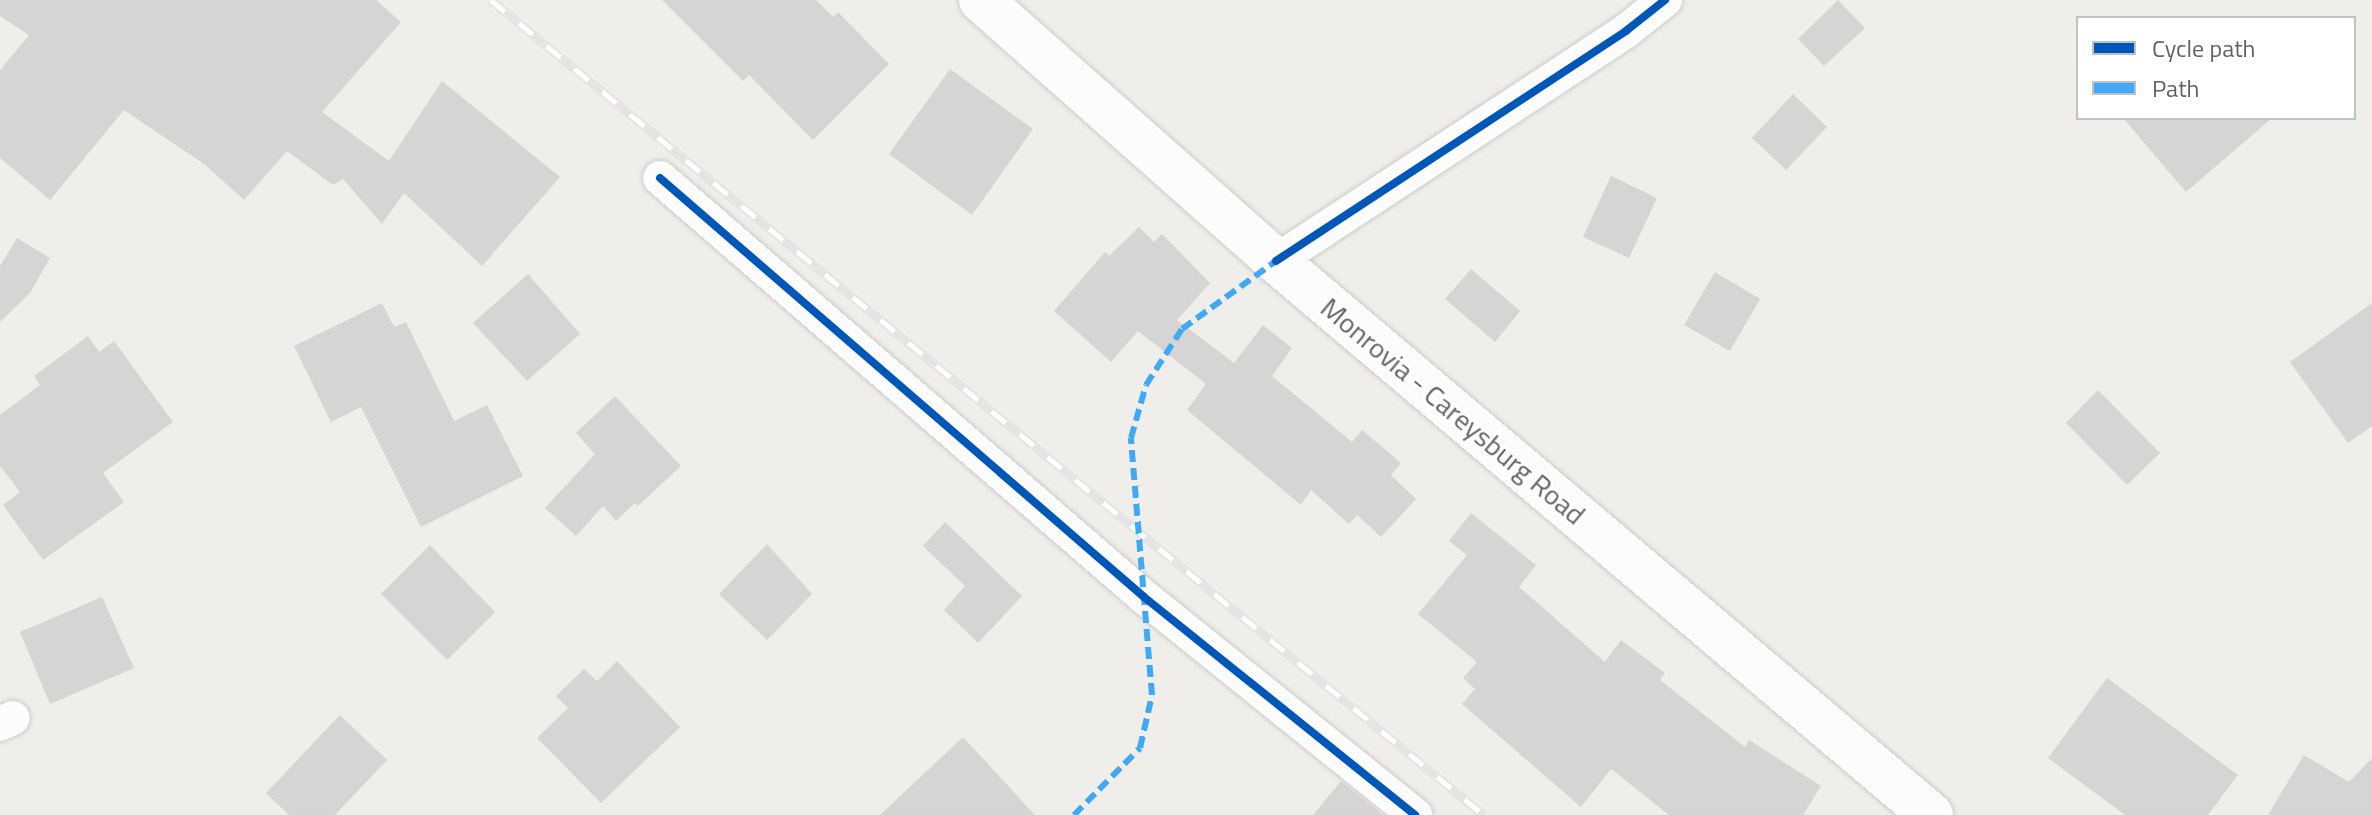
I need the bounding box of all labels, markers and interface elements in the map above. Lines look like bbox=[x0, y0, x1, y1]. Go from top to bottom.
legend bbox=[2076, 16, 2356, 120]
text: Cycle path bbox=[2152, 30, 2255, 66]
text: Path bbox=[2152, 70, 2199, 106]
street label: Monrovia - Careysburg Road bbox=[1314, 291, 1592, 531]

